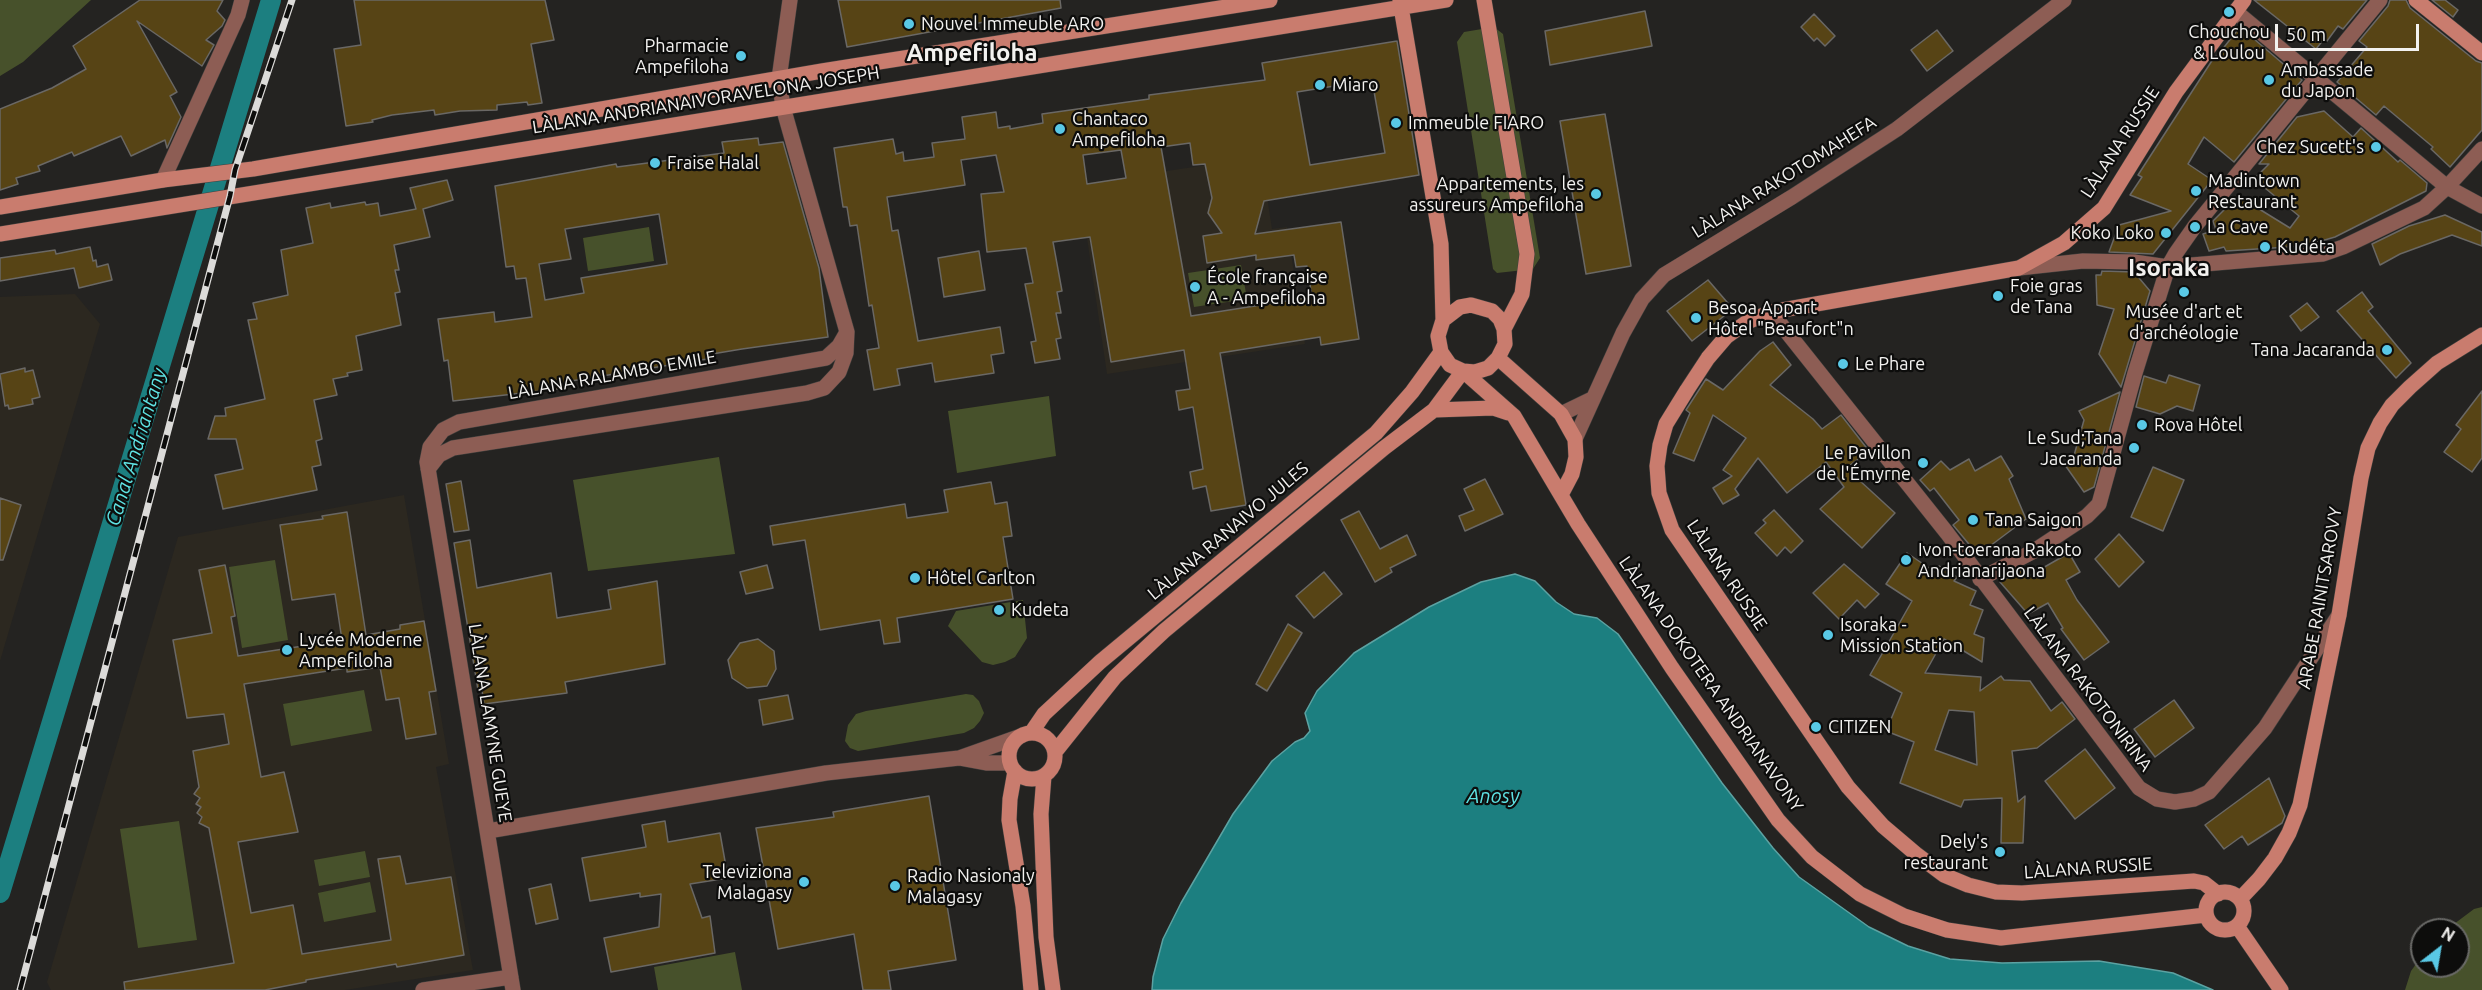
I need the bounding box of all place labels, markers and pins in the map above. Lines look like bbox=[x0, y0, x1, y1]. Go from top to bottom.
marker: Chouchou & Loulou bbox=[2222, 5, 2236, 19]
place label: Nouvel Immeuble ARO bbox=[921, 13, 1104, 35]
marker: Nouvel Immeuble ARO bbox=[902, 17, 916, 31]
place label: Chouchou & Loulou bbox=[2188, 21, 2270, 63]
place label: Pharmacie Ampefiloha bbox=[635, 35, 729, 78]
marker: Pharmacie Ampefiloha bbox=[734, 49, 748, 63]
place label: Ambassade du Japon bbox=[2281, 59, 2373, 101]
marker: Ambassade du Japon bbox=[2262, 73, 2276, 87]
place label: Miaro bbox=[1332, 74, 1379, 96]
marker: Miaro bbox=[1313, 78, 1327, 92]
place label: Chantaco Ampefiloha bbox=[1072, 108, 1166, 150]
place label: Immeuble FIARO bbox=[1408, 112, 1544, 134]
marker: Immeuble FIARO bbox=[1389, 116, 1403, 130]
marker: Chantaco Ampefiloha bbox=[1053, 122, 1067, 136]
place label: Chez Sucett's bbox=[2256, 136, 2364, 158]
marker: Chez Sucett's bbox=[2369, 140, 2383, 154]
place label: Fraise Halal bbox=[667, 152, 759, 174]
marker: Fraise Halal bbox=[648, 156, 662, 170]
place label: Madintown Restaurant bbox=[2208, 170, 2300, 213]
place label: Appartements, les assureurs Ampefiloha bbox=[1409, 173, 1584, 216]
marker: Madintown Restaurant bbox=[2189, 184, 2203, 198]
marker: Appartements, les assureurs Ampefiloha bbox=[1589, 187, 1603, 201]
place label: La Cave bbox=[2207, 216, 2269, 238]
marker: La Cave bbox=[2188, 220, 2202, 234]
place label: Koko Loko bbox=[2070, 222, 2154, 244]
marker: Koko Loko bbox=[2159, 226, 2173, 240]
place label: Kudéta bbox=[2277, 236, 2335, 258]
marker: Kudéta bbox=[2258, 240, 2272, 254]
place label: École française A - Ampefiloha bbox=[1207, 266, 1328, 308]
place label: Foie gras de Tana bbox=[2010, 275, 2083, 318]
marker: École française A - Ampefiloha bbox=[1188, 280, 1202, 294]
marker: Musée d'art et d'archéologie bbox=[2177, 285, 2191, 299]
marker: Foie gras de Tana bbox=[1991, 289, 2005, 303]
place label: Besoa Appart Hôtel "Beaufort"n bbox=[1708, 297, 1854, 340]
place label: Musée d'art et d'archéologie bbox=[2126, 301, 2242, 344]
marker: Besoa Appart Hôtel "Beaufort"n bbox=[1689, 311, 1703, 325]
place label: Tana Jacaranda bbox=[2251, 339, 2375, 361]
marker: Tana Jacaranda bbox=[2380, 343, 2394, 357]
place label: Le Phare bbox=[1855, 353, 1925, 375]
marker: Le Phare bbox=[1836, 357, 1850, 371]
place label: Rova Hôtel bbox=[2154, 414, 2243, 436]
marker: Rova Hôtel bbox=[2135, 418, 2149, 432]
place label: Le Sud;Tana Jacaranda bbox=[2027, 427, 2122, 470]
marker: Le Sud;Tana Jacaranda bbox=[2127, 441, 2141, 455]
place label: Le Pavillon de l'Émyrne bbox=[1816, 442, 1911, 484]
marker: Le Pavillon de l'Émyrne bbox=[1916, 456, 1930, 470]
place label: Tana Saigon bbox=[1985, 509, 2081, 531]
marker: Tana Saigon bbox=[1966, 513, 1980, 527]
place label: Ivon-toerana Rakoto Andrianarijaona bbox=[1918, 539, 2082, 582]
marker: Ivon-toerana Rakoto Andrianarijaona bbox=[1899, 553, 1913, 567]
place label: Hôtel Carlton bbox=[927, 567, 1036, 589]
marker: Hôtel Carlton bbox=[908, 571, 922, 585]
place label: Kudeta bbox=[1011, 599, 1069, 621]
marker: Kudeta bbox=[992, 603, 1006, 617]
place label: Isoraka - Mission Station bbox=[1840, 614, 1963, 656]
marker: Isoraka - Mission Station bbox=[1821, 628, 1835, 642]
place label: Lycée Moderne Ampefiloha bbox=[299, 629, 423, 672]
marker: Lycée Moderne Ampefiloha bbox=[280, 643, 294, 657]
place label: CITIZEN bbox=[1828, 716, 1891, 738]
marker: CITIZEN bbox=[1809, 720, 1823, 734]
place label: Dely's restaurant bbox=[1903, 831, 1988, 874]
marker: Dely's restaurant bbox=[1993, 845, 2007, 859]
place label: Televiziona Malagasy bbox=[702, 861, 792, 904]
place label: Radio Nasionaly Malagasy bbox=[907, 865, 1035, 908]
marker: Televiziona Malagasy bbox=[797, 875, 811, 889]
marker: Radio Nasionaly Malagasy bbox=[888, 879, 902, 893]

